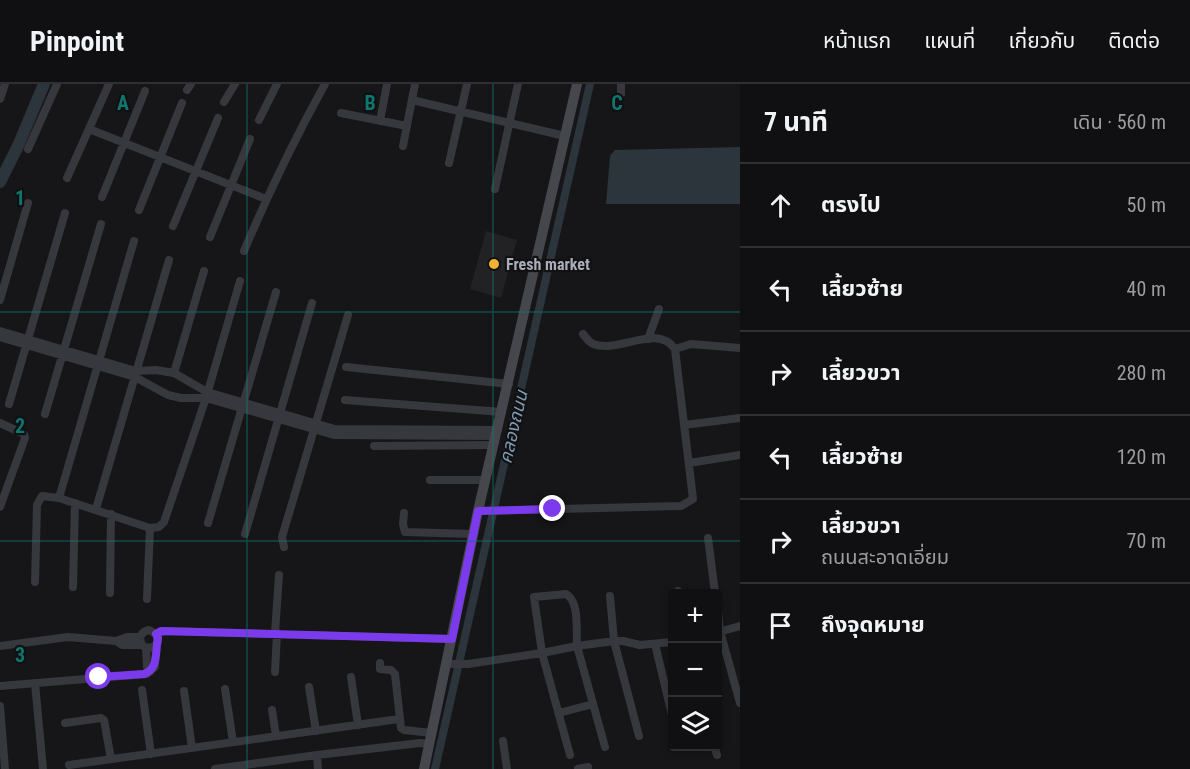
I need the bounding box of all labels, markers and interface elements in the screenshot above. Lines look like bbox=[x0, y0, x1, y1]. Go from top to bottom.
text: Pinpoint bbox=[30, 25, 124, 58]
text: หน้าแรก bbox=[823, 29, 891, 53]
text: แผนที่ bbox=[924, 29, 975, 53]
text: เกี่ยวกับ bbox=[1008, 29, 1075, 53]
text: ติดต่อ bbox=[1108, 29, 1160, 53]
text: A bbox=[117, 91, 129, 115]
text: B bbox=[364, 91, 376, 115]
text: C bbox=[611, 91, 623, 115]
text: 7 นาที bbox=[764, 107, 828, 137]
text: เดิน · 560 m bbox=[1072, 110, 1166, 134]
text: 1 bbox=[15, 186, 25, 210]
icon: ahead bbox=[764, 189, 797, 222]
text: ตรงไป bbox=[821, 192, 881, 217]
text: 50 m bbox=[1127, 193, 1166, 217]
place label: Fresh market bbox=[506, 255, 590, 274]
marker: Fresh market bbox=[487, 257, 501, 271]
icon: left bbox=[764, 273, 797, 306]
text: เลี้ยวซ้าย bbox=[821, 276, 903, 301]
text: 40 m bbox=[1127, 277, 1166, 301]
icon: right bbox=[764, 357, 797, 390]
text: เลี้ยวขวา bbox=[821, 360, 901, 385]
text: 280 m bbox=[1117, 361, 1166, 385]
water label: คลองถนน bbox=[494, 388, 532, 466]
text: 2 bbox=[15, 414, 25, 438]
icon: left bbox=[764, 441, 797, 474]
text: เลี้ยวซ้าย bbox=[821, 444, 903, 469]
text: 120 m bbox=[1117, 445, 1166, 469]
route end bbox=[539, 495, 565, 521]
text: เลี้ยวขวา bbox=[821, 513, 901, 538]
icon: right bbox=[764, 525, 797, 558]
text: 70 m bbox=[1127, 529, 1166, 553]
text: ถนนสะอาดเอี่ยม bbox=[821, 545, 949, 569]
map controls bbox=[668, 589, 722, 751]
button: + bbox=[668, 589, 722, 643]
icon: arrive bbox=[764, 609, 797, 642]
text: ถึงจุดหมาย bbox=[821, 612, 925, 637]
text: 3 bbox=[15, 643, 25, 667]
button: − bbox=[668, 643, 722, 697]
route start bbox=[85, 663, 111, 689]
button: layers bbox=[668, 697, 722, 751]

